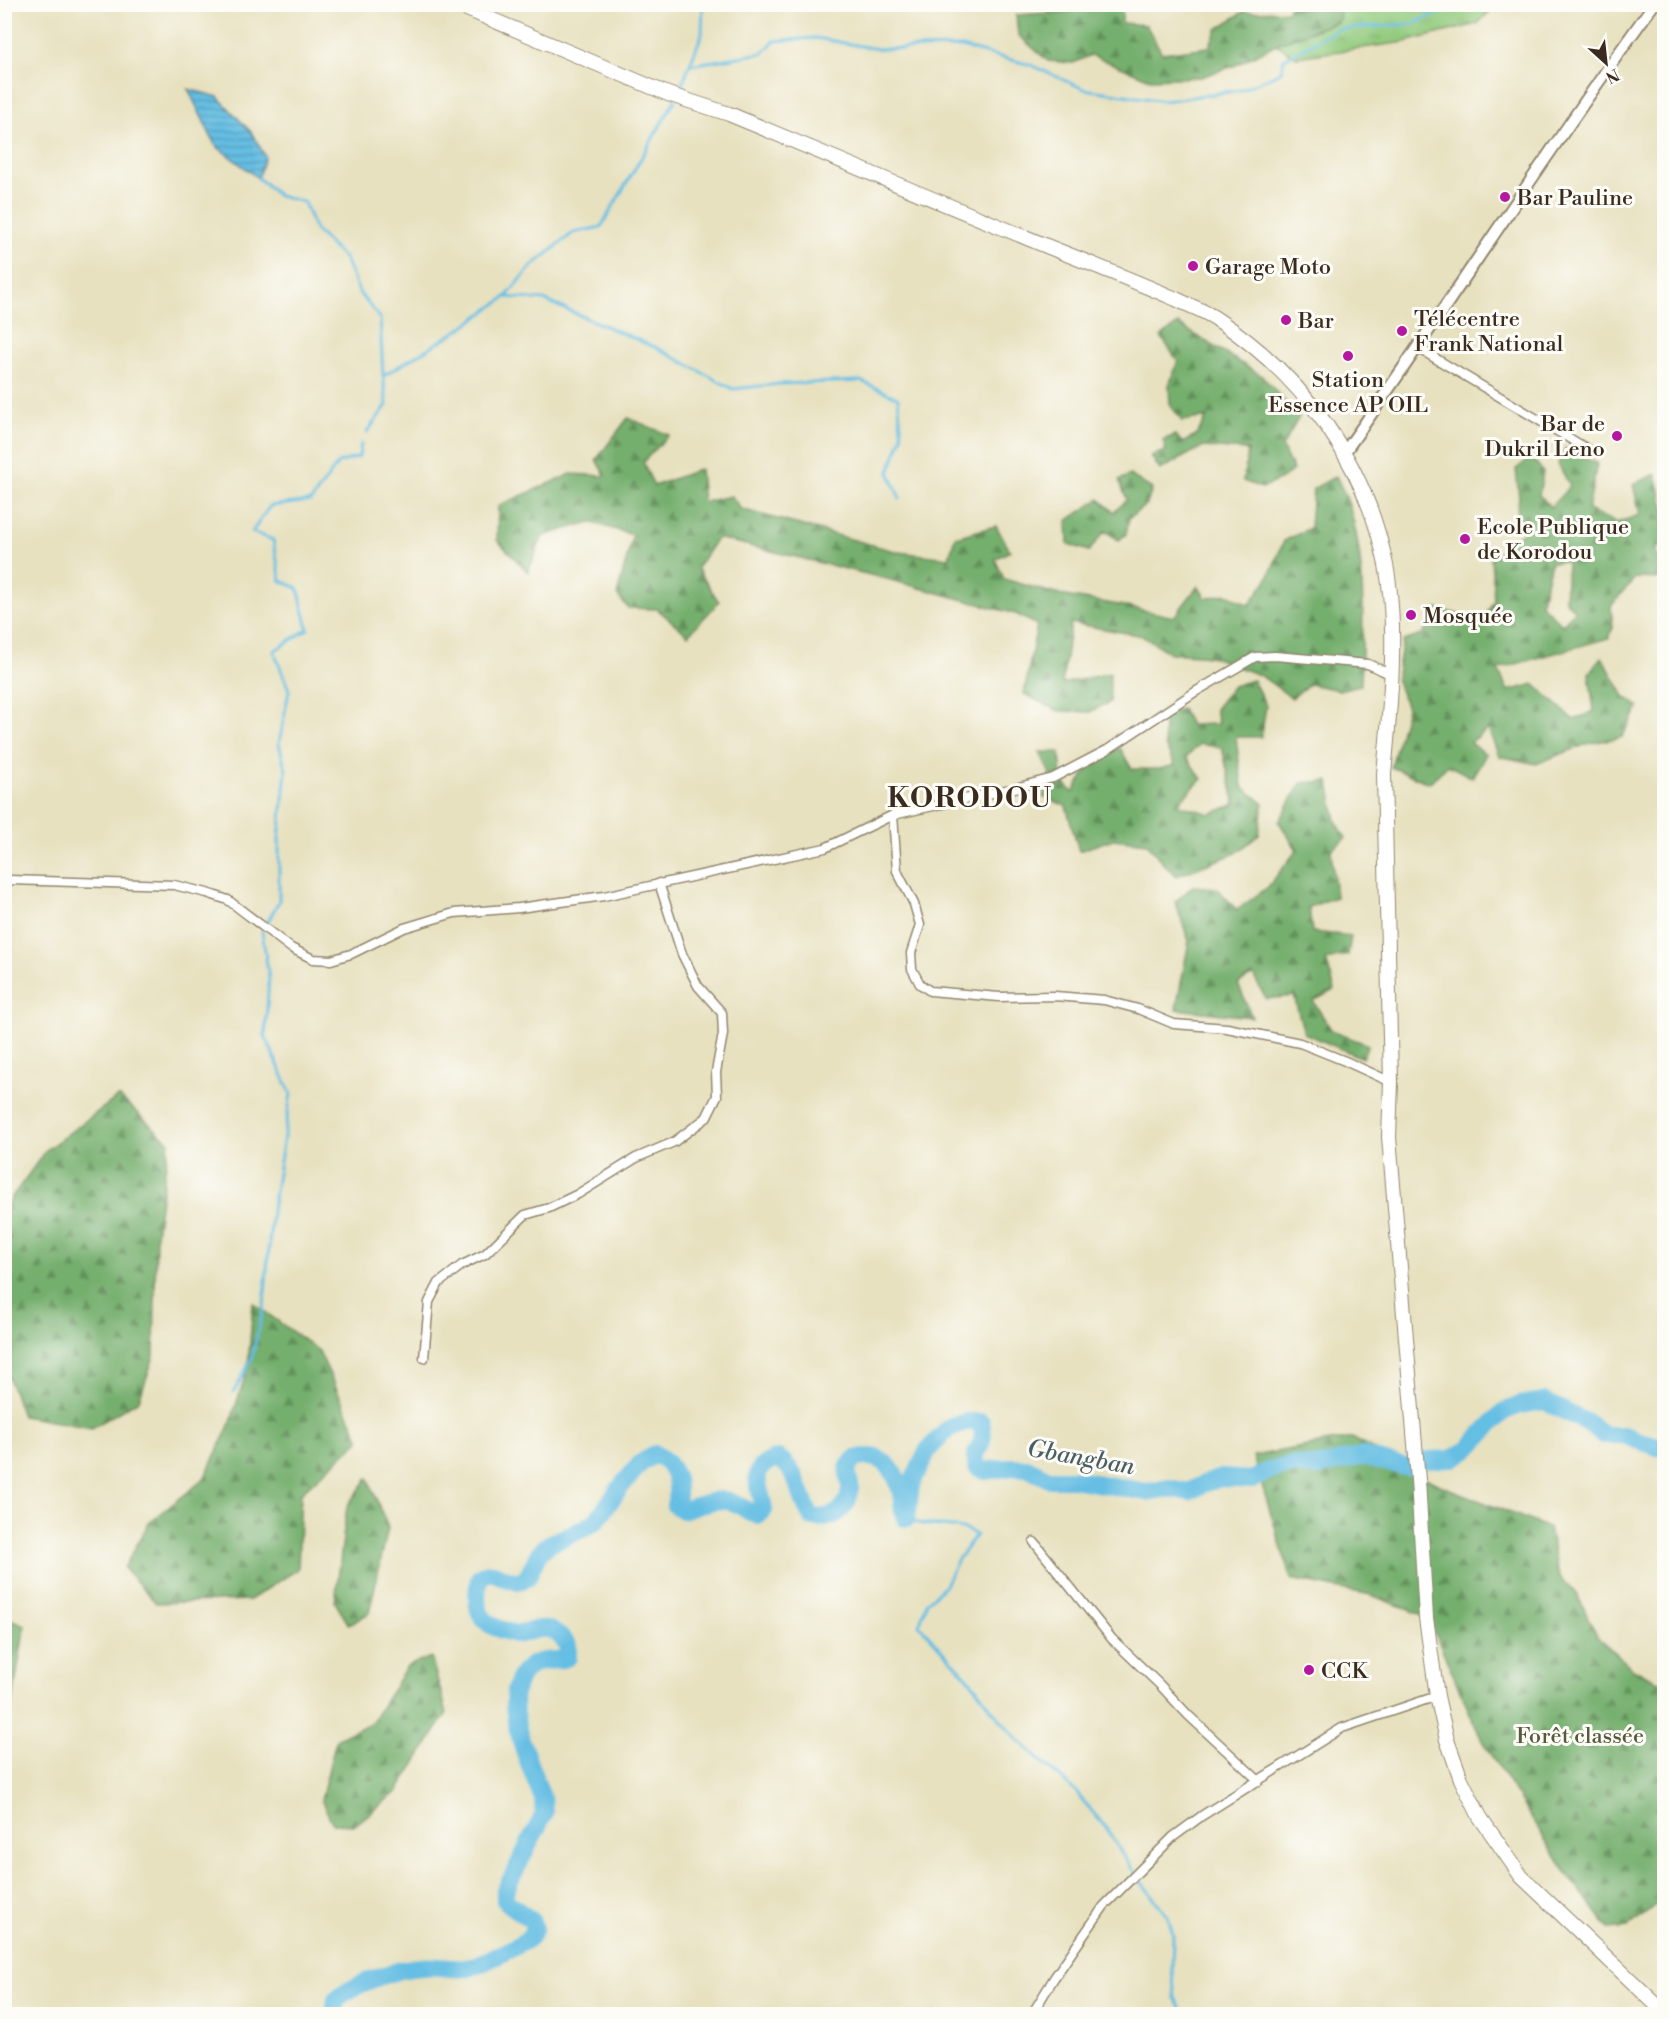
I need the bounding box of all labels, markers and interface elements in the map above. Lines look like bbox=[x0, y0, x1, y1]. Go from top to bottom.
north arrow bbox=[1576, 33, 1636, 93]
text: N bbox=[1602, 64, 1623, 87]
place label: Bar Pauline bbox=[1516, 185, 1633, 212]
marker: Bar Pauline bbox=[1498, 190, 1512, 204]
place label: Garage Moto bbox=[1205, 254, 1331, 281]
marker: Garage Moto bbox=[1186, 259, 1200, 273]
place label: Télécentre Frank National bbox=[1414, 306, 1564, 358]
place label: Bar bbox=[1297, 308, 1334, 335]
marker: Bar bbox=[1279, 313, 1293, 327]
marker: Télécentre Frank National bbox=[1395, 324, 1409, 338]
marker: Station Essence AP OIL bbox=[1341, 349, 1355, 363]
place label: Station Essence AP OIL bbox=[1268, 367, 1428, 419]
place label: Bar de Dukril Leno bbox=[1484, 411, 1605, 463]
marker: Bar de Dukril Leno bbox=[1610, 429, 1624, 443]
place label: Ecole Publique de Korodou bbox=[1477, 514, 1629, 566]
marker: Ecole Publique de Korodou bbox=[1458, 532, 1472, 546]
place label: Mosquée bbox=[1423, 603, 1513, 630]
marker: Mosquée bbox=[1404, 608, 1418, 622]
district label: KORODOU bbox=[887, 781, 1053, 816]
water label: Gbangban bbox=[1025, 1434, 1137, 1482]
place label: CCK bbox=[1321, 1658, 1369, 1685]
marker: CCK bbox=[1302, 1663, 1316, 1677]
park label: Forêt classée bbox=[1516, 1723, 1644, 1750]

